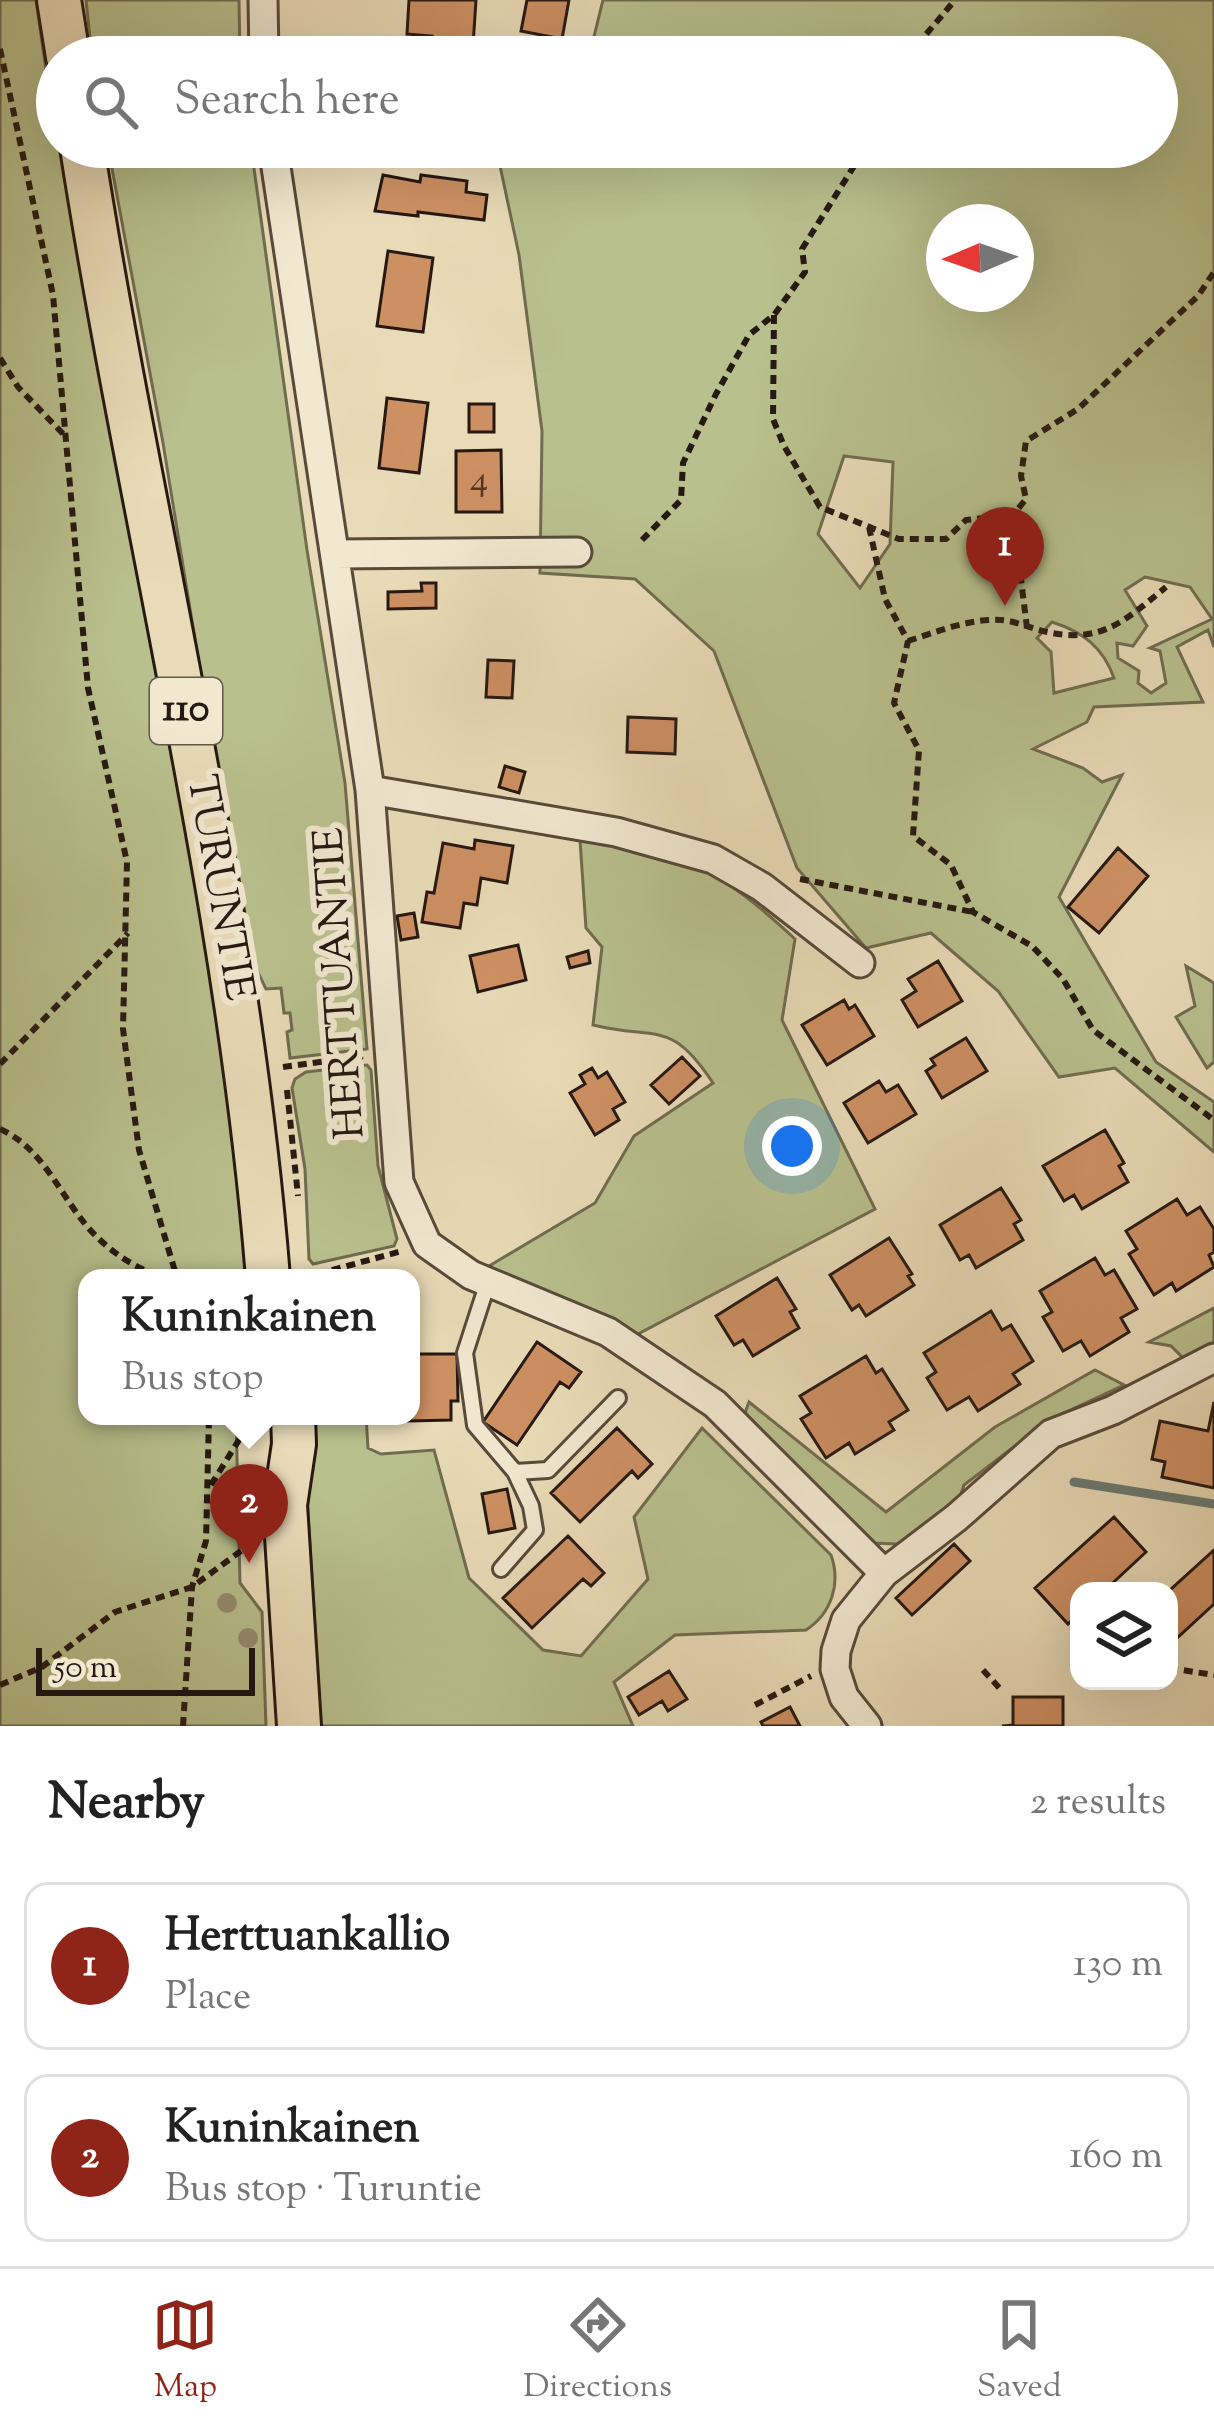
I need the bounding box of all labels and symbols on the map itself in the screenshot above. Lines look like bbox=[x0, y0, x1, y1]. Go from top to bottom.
north arrow bbox=[926, 204, 1034, 312]
house number: 4 bbox=[470, 455, 488, 507]
pin: 1 bbox=[966, 507, 1044, 606]
road number: 110 bbox=[150, 678, 222, 744]
street label: TURUNTIE bbox=[169, 771, 267, 1005]
street label: HERTTUANTIE bbox=[301, 825, 383, 1141]
your location bbox=[762, 1116, 822, 1176]
pin: 2 bbox=[210, 1464, 288, 1563]
scale bar bbox=[36, 1642, 255, 1695]

